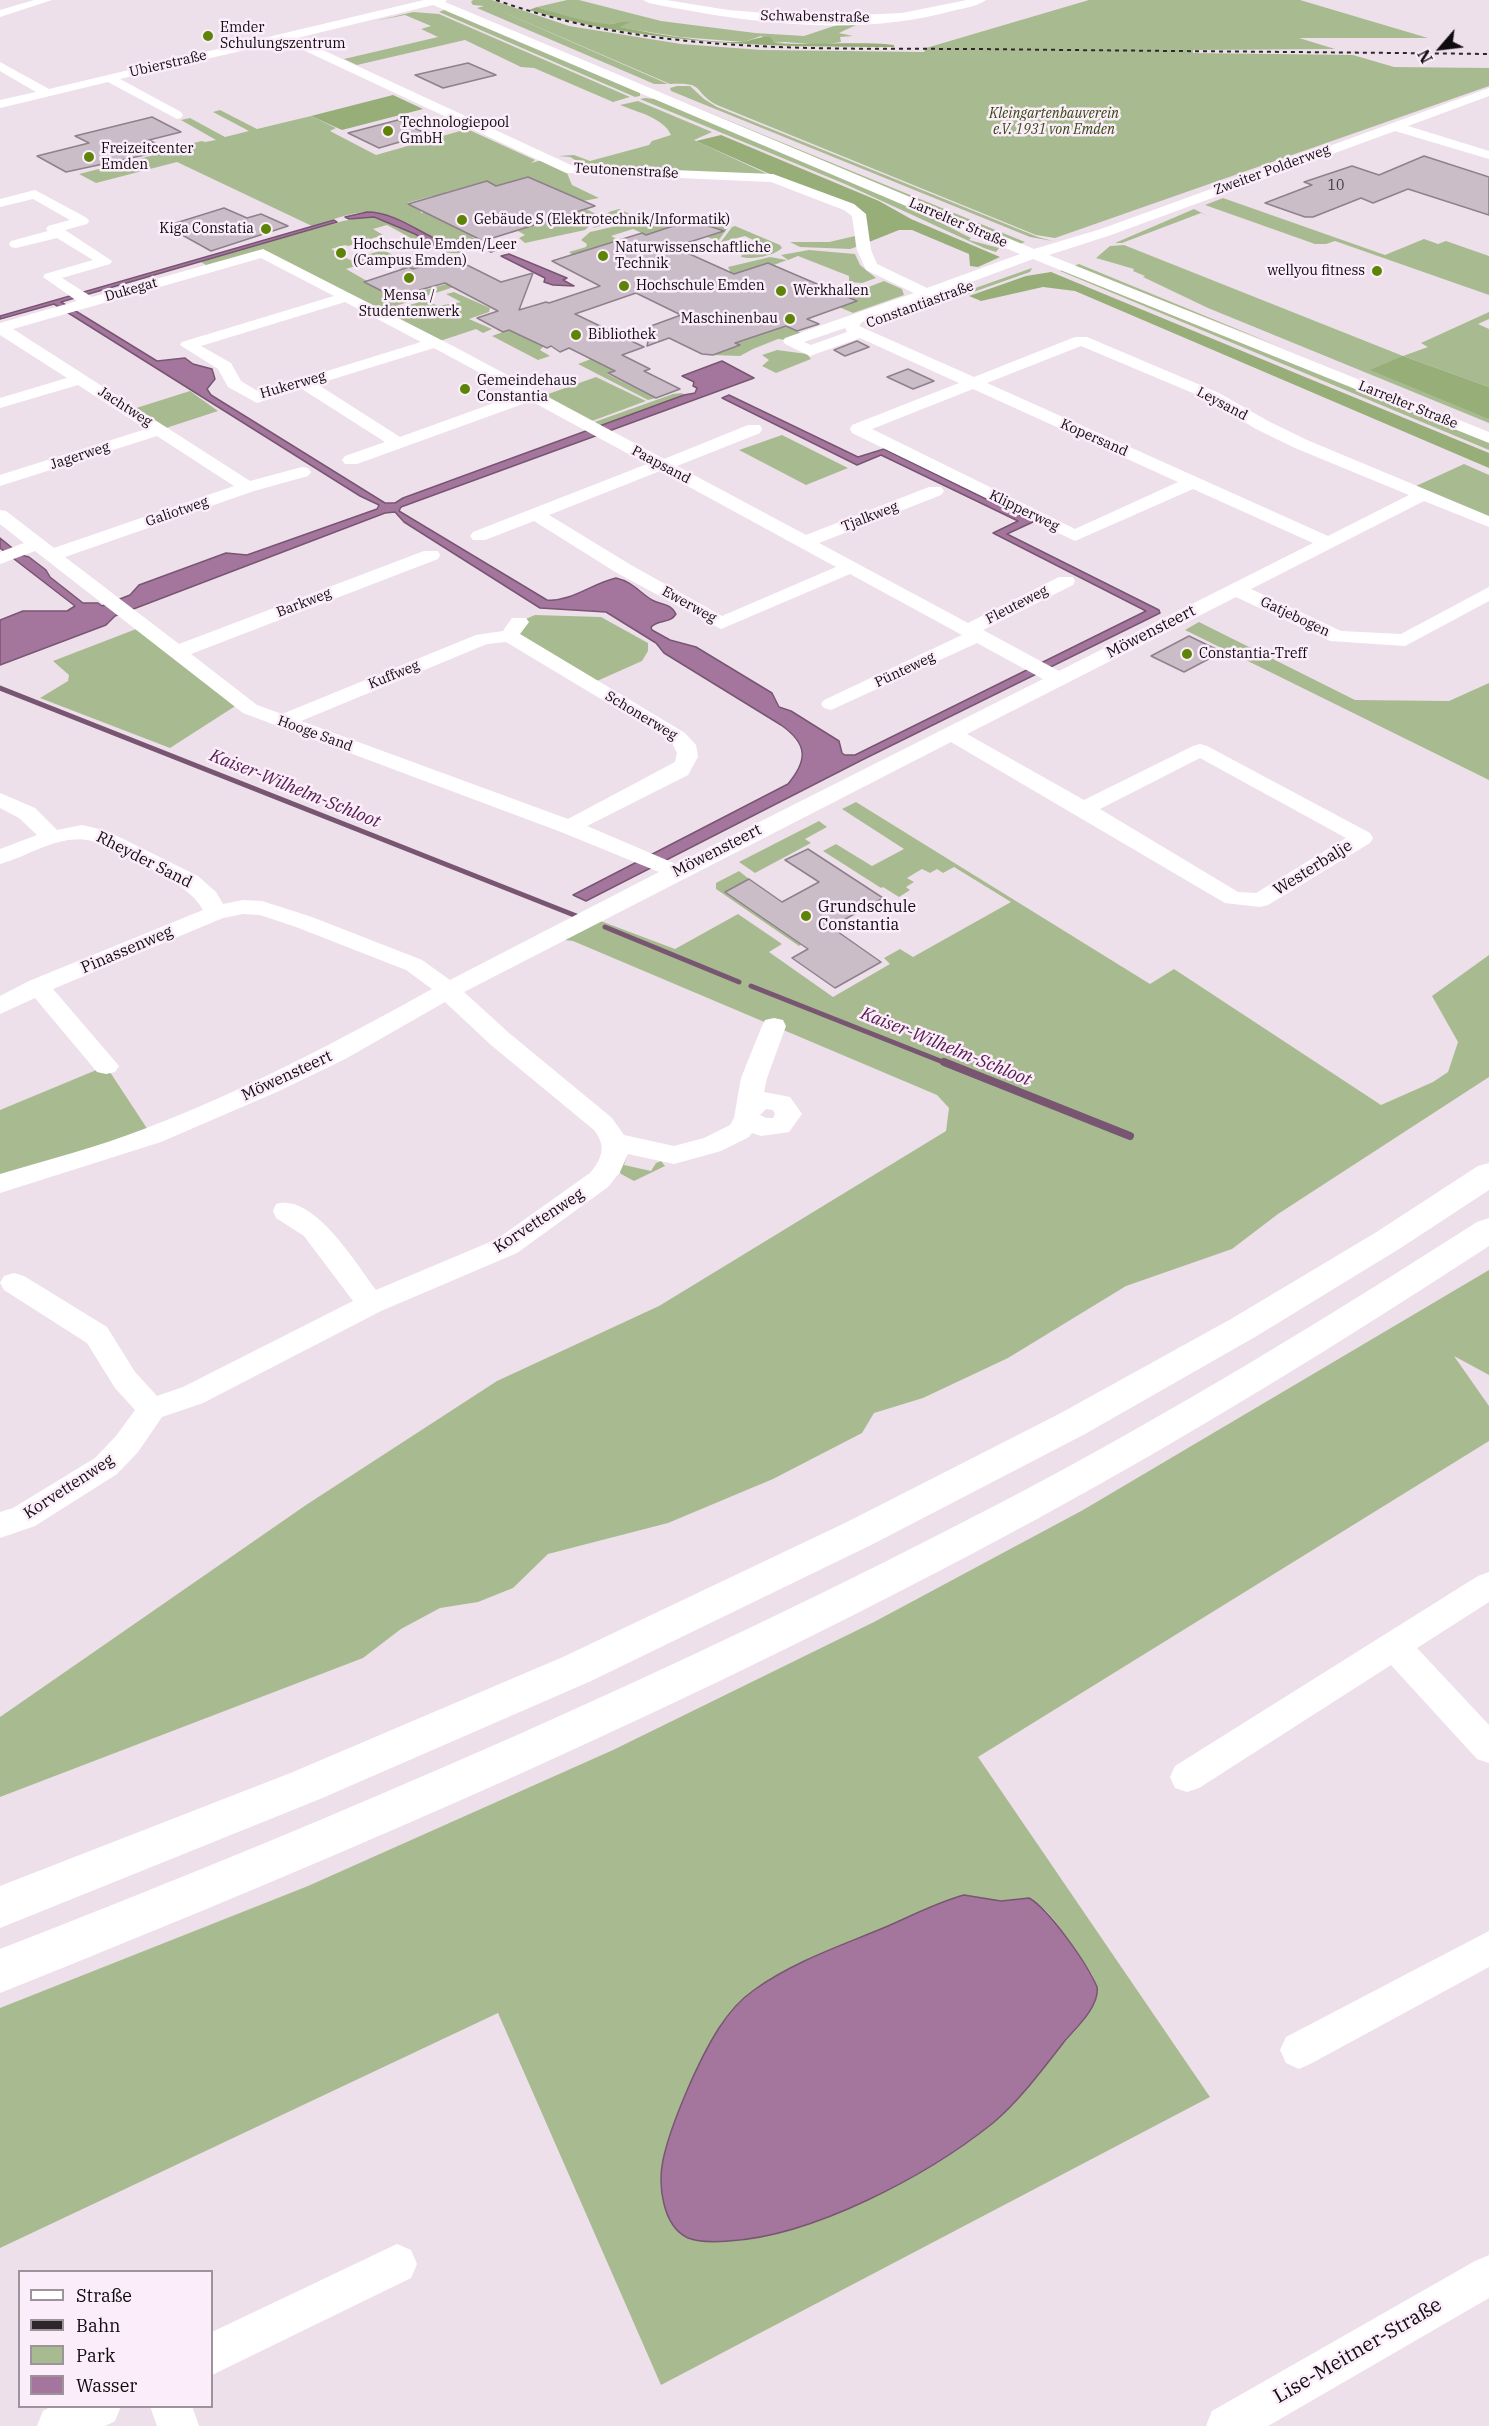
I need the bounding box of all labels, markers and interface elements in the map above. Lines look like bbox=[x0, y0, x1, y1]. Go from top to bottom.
street label: Schwabenstraße bbox=[760, 8, 870, 26]
north arrow bbox=[1411, 18, 1471, 78]
place label: Emder Schulungszentrum bbox=[220, 20, 346, 52]
marker: Emder Schulungszentrum bbox=[201, 29, 215, 43]
text: N bbox=[1413, 46, 1437, 67]
street label: Ubierstraße bbox=[128, 47, 208, 81]
park label: Kleingartenbauverein e.V. 1931 von Emden bbox=[989, 106, 1119, 138]
place label: Technologiepool GmbH bbox=[400, 115, 509, 148]
marker: Technologiepool GmbH bbox=[381, 124, 395, 138]
place label: Freizeitcenter Emden bbox=[101, 141, 194, 174]
street label: Zweiter Polderweg bbox=[1212, 141, 1332, 199]
marker: Freizeitcenter Emden bbox=[82, 150, 96, 164]
street label: Teutonenstraße bbox=[573, 160, 679, 182]
house number: 10 bbox=[1328, 178, 1344, 194]
street label: Larrelter Straße bbox=[906, 195, 1010, 251]
place label: Gebäude S (Elektrotechnik/Informatik) bbox=[474, 212, 730, 228]
marker: Gebäude S (Elektrotechnik/Informatik) bbox=[455, 213, 469, 227]
place label: Kiga Constatia bbox=[159, 221, 254, 237]
marker: Kiga Constatia bbox=[259, 222, 273, 236]
place label: Hochschule Emden/Leer (Campus Emden) bbox=[353, 237, 516, 270]
place label: Naturwissenschaftliche Technik bbox=[615, 240, 771, 272]
marker: Hochschule Emden/Leer (Campus Emden) bbox=[334, 246, 348, 260]
marker: Naturwissenschaftliche Technik bbox=[596, 249, 610, 263]
place label: wellyou fitness bbox=[1267, 263, 1365, 279]
marker: wellyou fitness bbox=[1370, 264, 1384, 278]
marker: Mensa / Studentenwerk bbox=[402, 271, 416, 285]
street label: Dukegat bbox=[103, 274, 159, 306]
place label: Hochschule Emden bbox=[636, 278, 765, 294]
street label: Constantiastraße bbox=[864, 278, 976, 332]
marker: Hochschule Emden bbox=[617, 279, 631, 293]
place label: Werkhallen bbox=[793, 283, 869, 299]
marker: Werkhallen bbox=[774, 284, 788, 298]
place label: Mensa / Studentenwerk bbox=[359, 288, 459, 320]
place label: Maschinenbau bbox=[681, 311, 778, 327]
marker: Maschinenbau bbox=[783, 312, 797, 326]
place label: Bibliothek bbox=[588, 327, 656, 343]
marker: Bibliothek bbox=[569, 328, 583, 342]
street label: Hukerweg bbox=[258, 368, 328, 402]
place label: Gemeindehaus Constantia bbox=[477, 373, 577, 406]
street label: Larrelter Straße bbox=[1356, 377, 1460, 433]
marker: Gemeindehaus Constantia bbox=[458, 382, 472, 396]
street label: Jachtweg bbox=[95, 383, 155, 431]
street label: Leysand bbox=[1194, 384, 1250, 424]
street label: Kopersand bbox=[1058, 416, 1130, 460]
street label: Jagerweg bbox=[48, 439, 112, 473]
street label: Paapsand bbox=[629, 442, 693, 488]
street label: Klipperweg bbox=[986, 487, 1062, 535]
street label: Galiotweg bbox=[143, 493, 211, 531]
street label: Tjalkweg bbox=[839, 499, 901, 535]
street label: Fleuteweg bbox=[983, 582, 1051, 628]
street label: Ewerweg bbox=[659, 583, 719, 627]
street label: Barkweg bbox=[274, 585, 334, 621]
street label: Gatjebogen bbox=[1258, 594, 1332, 640]
street label: Möwensteert bbox=[1103, 601, 1199, 663]
place label: Constantia-Treff bbox=[1199, 646, 1307, 662]
marker: Constantia-Treff bbox=[1180, 647, 1194, 661]
street label: Pünteweg bbox=[872, 649, 938, 691]
street label: Kuffweg bbox=[366, 657, 422, 693]
street label: Schonerweg bbox=[602, 688, 680, 744]
street label: Hooge Sand bbox=[275, 713, 355, 755]
water label: Kaiser-Wilhelm-Schloot bbox=[206, 745, 384, 833]
street label: Möwensteert bbox=[669, 820, 765, 882]
street label: Rheyder Sand bbox=[93, 828, 195, 892]
street label: Westerbalje bbox=[1270, 836, 1356, 900]
place label: Grundschule Constantia bbox=[818, 897, 916, 935]
marker: Grundschule Constantia bbox=[799, 909, 813, 923]
street label: Pinassenweg bbox=[78, 922, 176, 978]
water label: Kaiser-Wilhelm-Schloot bbox=[857, 1003, 1035, 1091]
street label: Möwensteert bbox=[239, 1047, 335, 1105]
street label: Korvettenweg bbox=[490, 1185, 588, 1257]
street label: Korvettenweg bbox=[20, 1451, 118, 1523]
legend bbox=[18, 2270, 213, 2408]
text: Straße bbox=[76, 2284, 132, 2307]
street label: Lise-Meitner-Straße bbox=[1270, 2293, 1446, 2409]
text: Bahn bbox=[76, 2314, 121, 2337]
text: Park bbox=[76, 2344, 115, 2367]
text: Wasser bbox=[76, 2374, 137, 2397]

